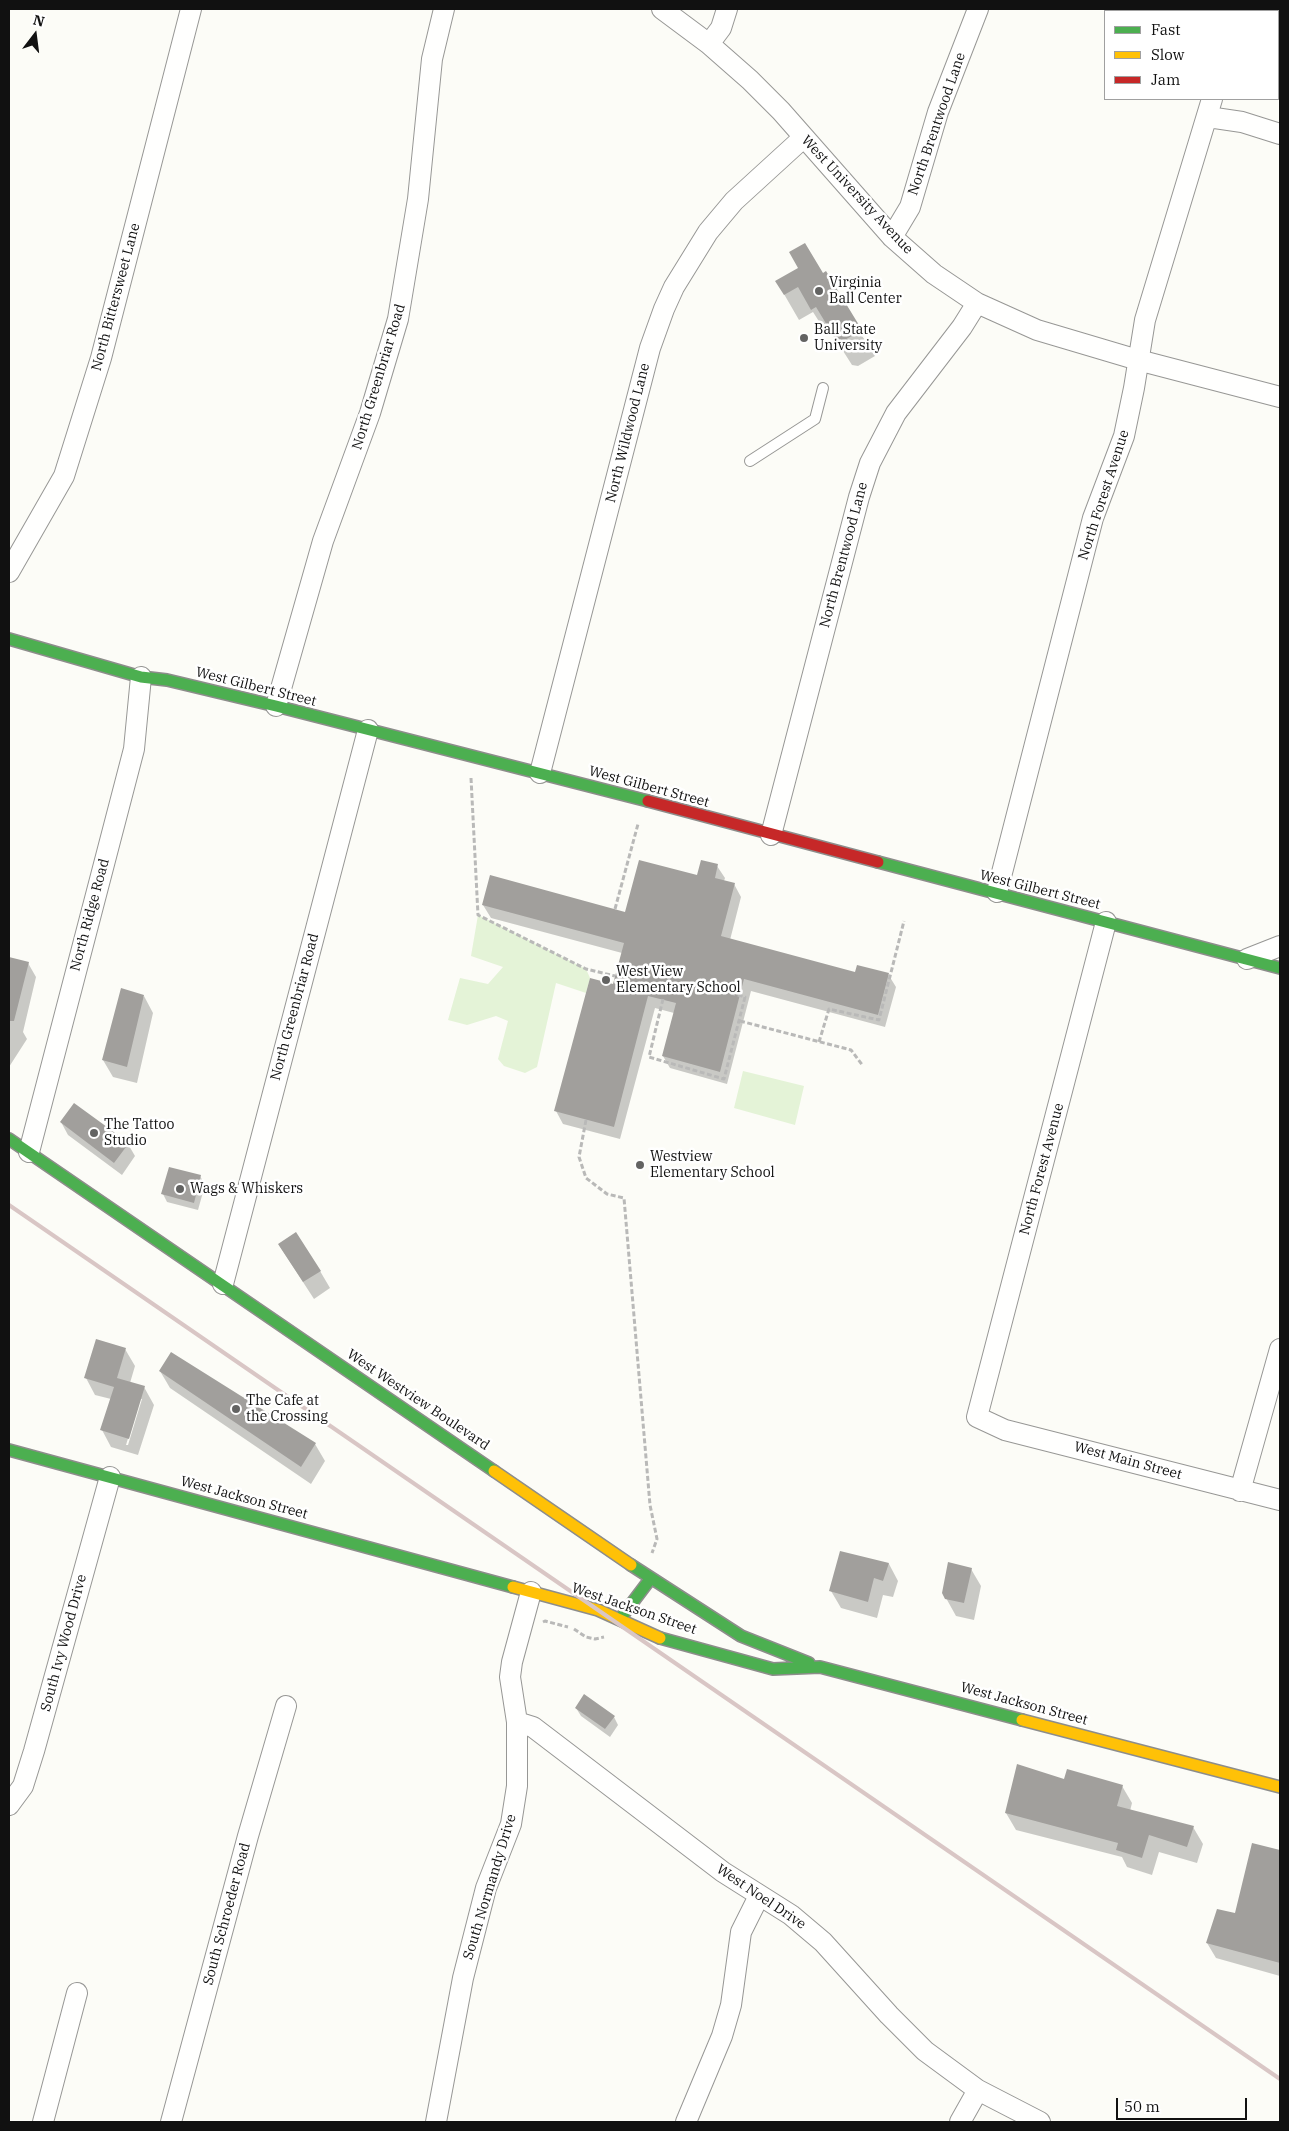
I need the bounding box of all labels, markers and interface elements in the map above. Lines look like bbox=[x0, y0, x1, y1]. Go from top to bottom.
north arrow bbox=[10, 10, 60, 60]
text: N bbox=[31, 10, 47, 31]
legend bbox=[1104, 10, 1279, 100]
text: Fast bbox=[1151, 20, 1181, 39]
text: Slow bbox=[1151, 45, 1184, 64]
street label: North Brentwood Lane bbox=[905, 50, 969, 198]
text: Jam bbox=[1151, 70, 1180, 89]
street label: West University Avenue bbox=[798, 132, 916, 258]
street label: North Bittersweet Lane bbox=[88, 221, 144, 373]
place label: Virginia Ball Center bbox=[829, 275, 902, 308]
marker: Virginia Ball Center bbox=[813, 285, 825, 297]
street label: North Greenbriar Road bbox=[349, 302, 409, 452]
place label: Ball State University bbox=[814, 322, 882, 354]
marker: Ball State University bbox=[798, 332, 810, 344]
street label: North Wildwood Lane bbox=[602, 361, 654, 505]
street label: North Forest Avenue bbox=[1075, 428, 1133, 562]
street label: North Brentwood Lane bbox=[816, 480, 872, 630]
street label: West Gilbert Street bbox=[194, 664, 318, 710]
street label: West Gilbert Street bbox=[587, 763, 711, 811]
street label: North Ridge Road bbox=[67, 857, 113, 973]
street label: West Gilbert Street bbox=[978, 867, 1102, 913]
street label: North Greenbriar Road bbox=[267, 932, 323, 1082]
place label: West View Elementary School bbox=[616, 964, 741, 996]
marker: West View Elementary School bbox=[600, 974, 612, 986]
street label: North Forest Avenue bbox=[1016, 1101, 1068, 1237]
place label: The Tattoo Studio bbox=[104, 1117, 174, 1150]
marker: The Tattoo Studio bbox=[88, 1127, 100, 1139]
place label: Westview Elementary School bbox=[650, 1149, 775, 1182]
marker: Westview Elementary School bbox=[634, 1159, 646, 1171]
place label: Wags & Whiskers bbox=[190, 1181, 303, 1197]
marker: Wags & Whiskers bbox=[174, 1183, 186, 1195]
street label: West Westview Boulevard bbox=[344, 1346, 492, 1454]
place label: The Cafe at the Crossing bbox=[246, 1393, 328, 1425]
marker: The Cafe at the Crossing bbox=[230, 1403, 242, 1415]
street label: West Main Street bbox=[1072, 1439, 1184, 1483]
street label: West Jackson Street bbox=[179, 1473, 309, 1523]
street label: South Ivy Wood Drive bbox=[38, 1573, 90, 1713]
street label: West Jackson Street bbox=[569, 1580, 699, 1638]
street label: West Jackson Street bbox=[959, 1679, 1089, 1729]
street label: South Normandy Drive bbox=[460, 1812, 520, 1962]
street label: South Schroeder Road bbox=[200, 1841, 254, 1987]
street label: West Noel Drive bbox=[713, 1861, 809, 1933]
scale bar bbox=[1119, 2088, 1250, 2120]
text: 50 m bbox=[1124, 2097, 1160, 2116]

